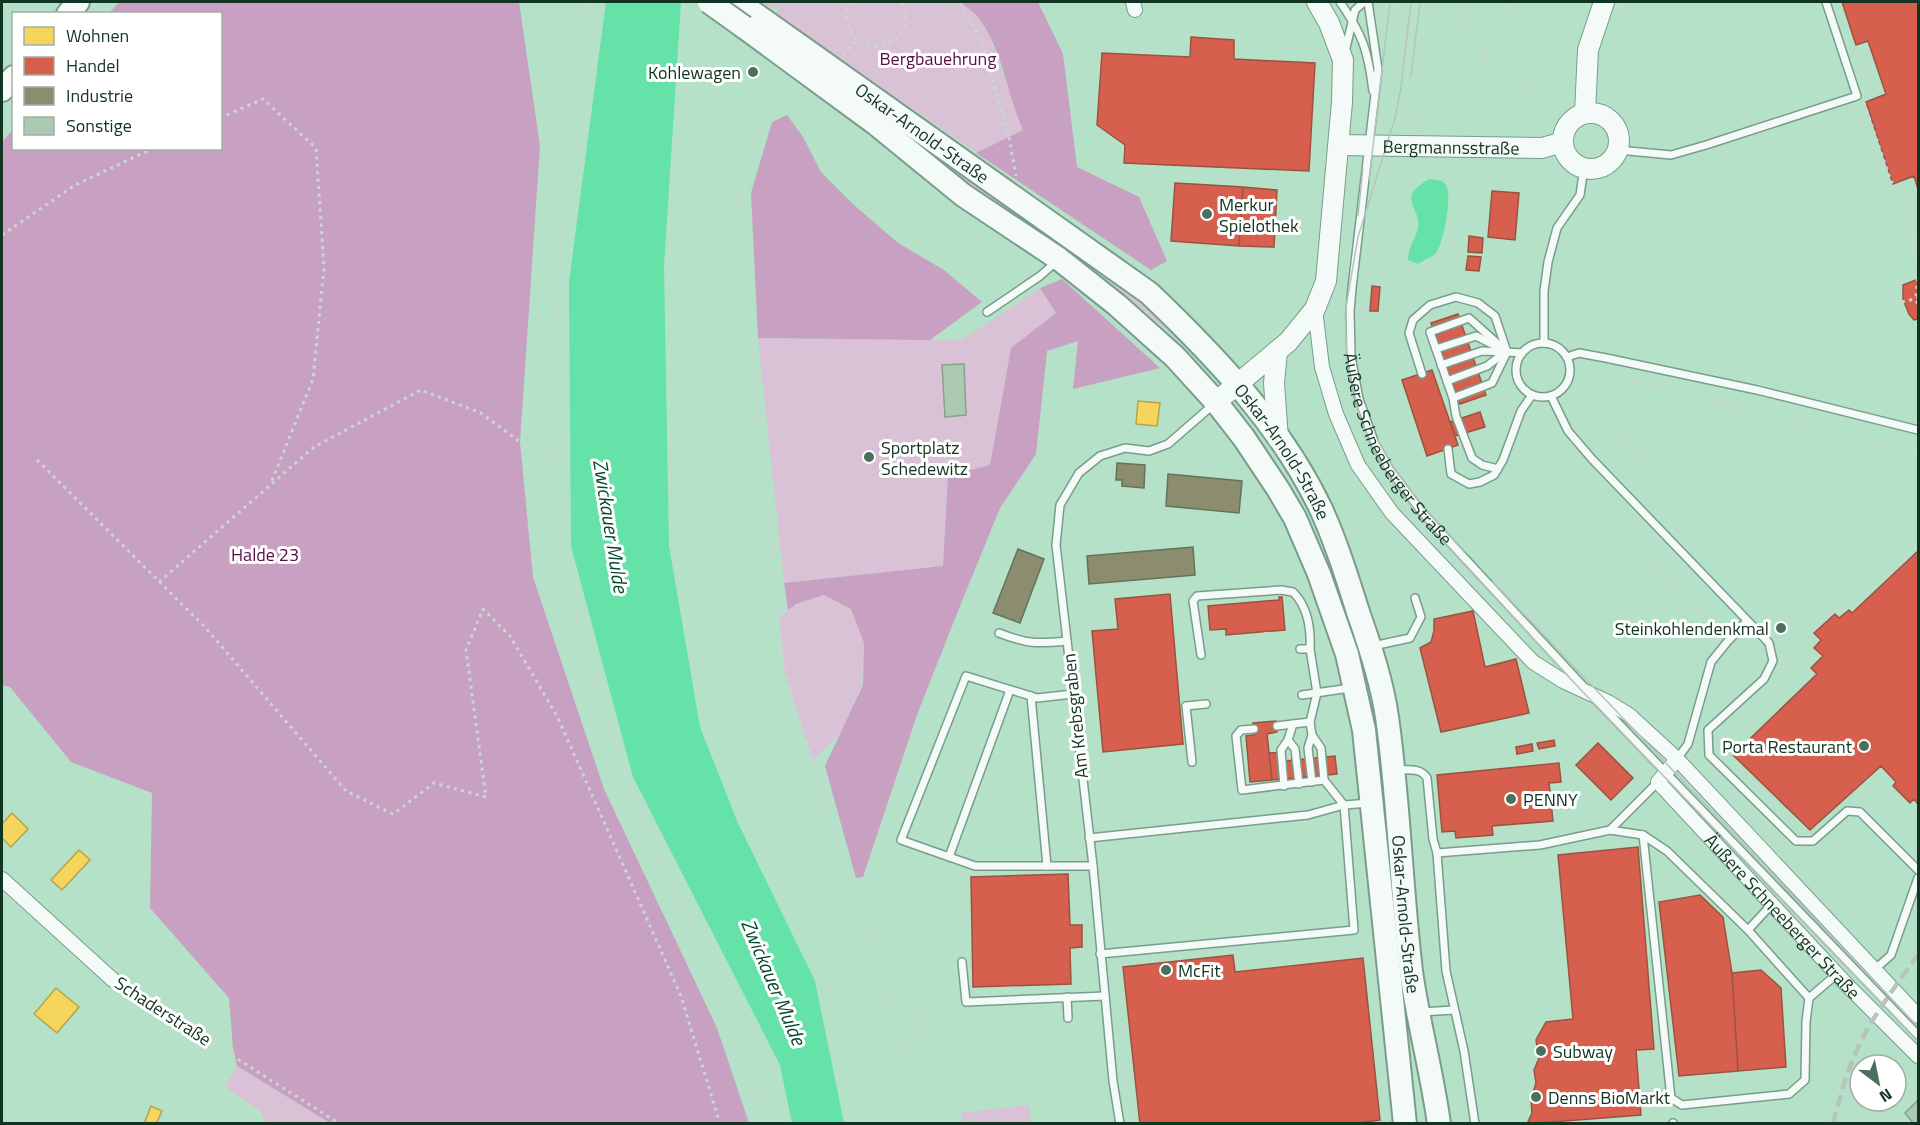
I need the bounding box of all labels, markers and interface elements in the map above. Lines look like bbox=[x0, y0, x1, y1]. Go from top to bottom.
legend bbox=[12, 12, 222, 150]
text: Wohnen bbox=[66, 22, 129, 49]
park label: Bergbauehrung bbox=[879, 45, 997, 72]
text: Handel bbox=[66, 52, 120, 79]
place label: Kohlewagen bbox=[648, 59, 741, 86]
marker: Kohlewagen bbox=[746, 65, 760, 79]
street label: Oskar-Arnold-Straße bbox=[850, 76, 995, 190]
text: Industrie bbox=[66, 82, 133, 109]
text: Sonstige bbox=[66, 112, 132, 139]
street label: Bergmannsstraße bbox=[1382, 132, 1520, 161]
place label: Merkur Spielothek bbox=[1219, 191, 1299, 239]
marker: Merkur Spielothek bbox=[1200, 207, 1214, 221]
street label: Äußere Schneeberger Straße bbox=[1337, 350, 1459, 551]
street label: Oskar-Arnold-Straße bbox=[1228, 377, 1337, 524]
place label: Sportplatz Schedewitz bbox=[881, 434, 968, 482]
marker: Sportplatz Schedewitz bbox=[862, 450, 876, 464]
water label: Zwickauer Mulde bbox=[585, 457, 637, 597]
park label: Halde 23 bbox=[231, 541, 299, 568]
place label: Steinkohlendenkmal bbox=[1615, 615, 1769, 642]
marker: Steinkohlendenkmal bbox=[1774, 621, 1788, 635]
street label: Am Krebsgraben bbox=[1055, 652, 1095, 780]
place label: Porta Restaurant bbox=[1722, 733, 1853, 760]
marker: Porta Restaurant bbox=[1857, 739, 1871, 753]
place label: PENNY bbox=[1523, 786, 1578, 813]
marker: PENNY bbox=[1504, 792, 1518, 806]
street label: Äußere Schneeberger Straße bbox=[1699, 827, 1867, 1005]
street label: Oskar-Arnold-Straße bbox=[1386, 834, 1428, 995]
water label: Zwickauer Mulde bbox=[733, 914, 815, 1052]
place label: McFit bbox=[1178, 957, 1221, 984]
marker: McFit bbox=[1159, 963, 1173, 977]
street label: Schaderstraße bbox=[109, 970, 217, 1052]
place label: Subway bbox=[1553, 1038, 1613, 1065]
marker: Subway bbox=[1534, 1044, 1548, 1058]
north arrow bbox=[1848, 1053, 1908, 1113]
text: N bbox=[1875, 1083, 1897, 1109]
place label: Denns BioMarkt bbox=[1548, 1084, 1671, 1111]
marker: Denns BioMarkt bbox=[1529, 1090, 1543, 1104]

